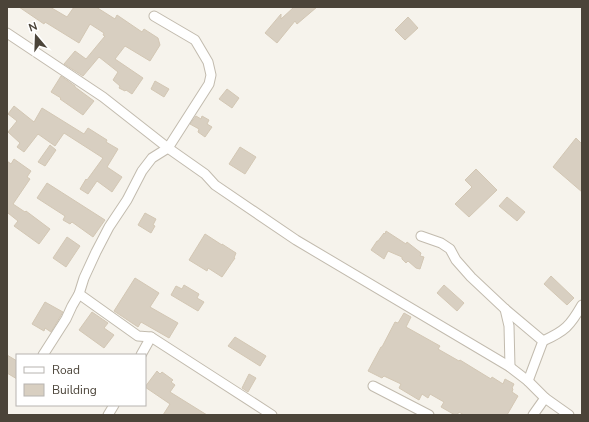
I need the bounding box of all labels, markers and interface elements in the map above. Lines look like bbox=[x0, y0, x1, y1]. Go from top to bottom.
north arrow bbox=[16, 16, 56, 56]
text: N bbox=[27, 19, 39, 35]
legend bbox=[16, 354, 146, 406]
text: Road bbox=[52, 362, 80, 378]
text: Building bbox=[52, 382, 97, 398]

